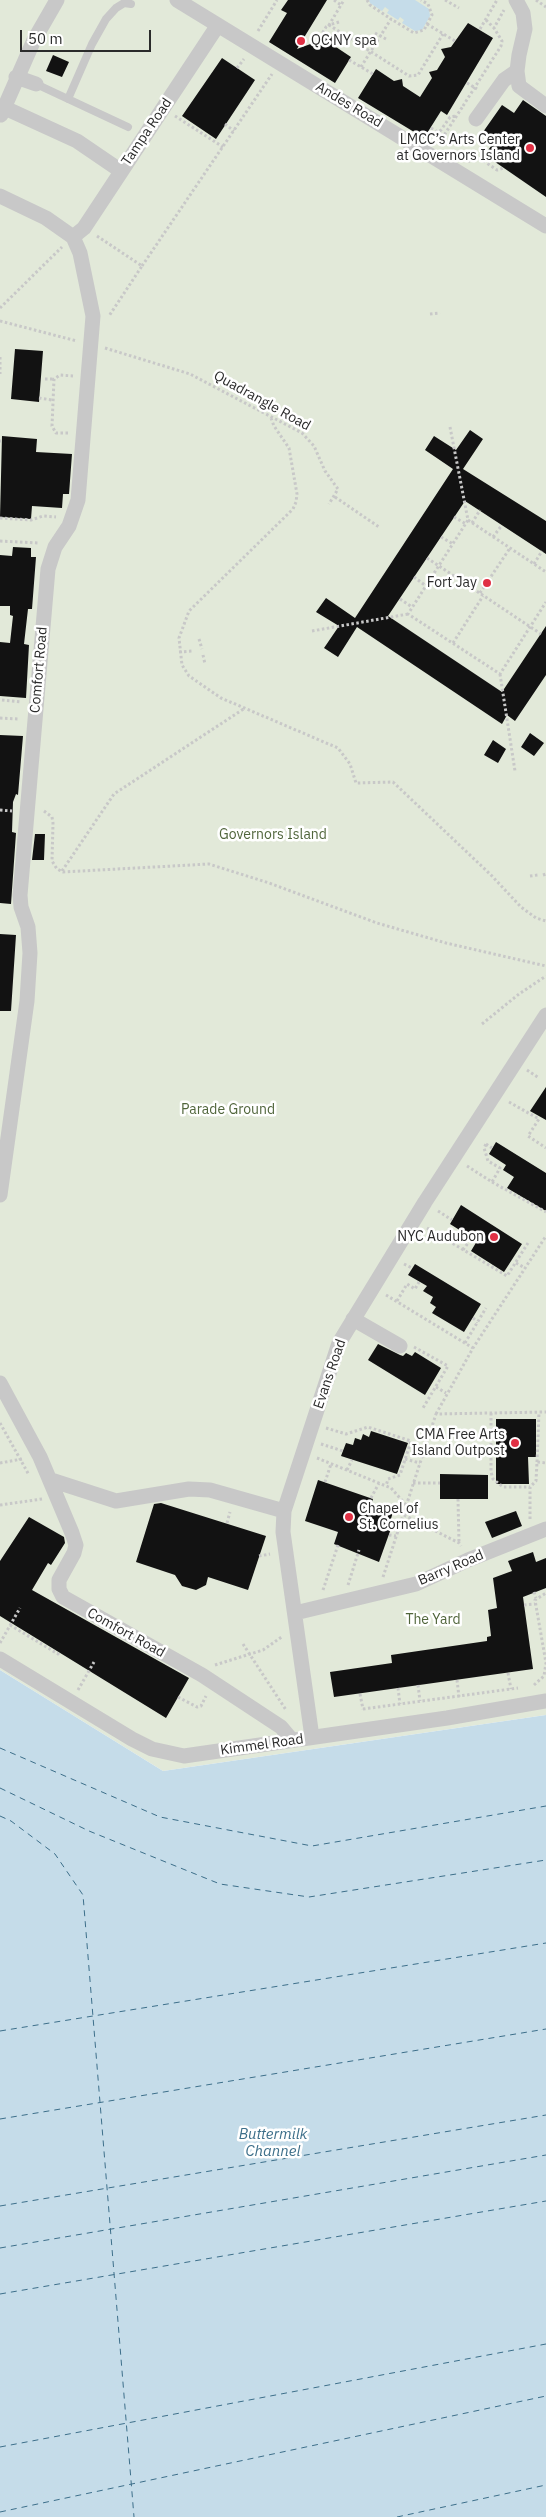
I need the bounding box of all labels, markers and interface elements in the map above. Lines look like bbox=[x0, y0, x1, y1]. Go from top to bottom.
scale bar bbox=[22, 20, 154, 52]
text: 50 m bbox=[28, 29, 63, 48]
place label: QC NY spa bbox=[311, 33, 377, 49]
marker: QC NY spa bbox=[295, 35, 307, 47]
street label: Andes Road bbox=[313, 78, 385, 132]
street label: Tampa Road bbox=[118, 95, 176, 169]
place label: LMCC’s Arts Center at Governors Island bbox=[396, 132, 520, 164]
marker: LMCC’s Arts Center at Governors Island bbox=[524, 142, 536, 154]
street label: Quadrangle Road bbox=[211, 367, 313, 435]
place label: Fort Jay bbox=[427, 575, 477, 591]
marker: Fort Jay bbox=[481, 577, 493, 589]
street label: Comfort Road bbox=[27, 626, 51, 714]
park label: Governors Island bbox=[219, 827, 327, 843]
park label: Parade Ground bbox=[181, 1102, 275, 1118]
place label: NYC Audubon bbox=[397, 1229, 484, 1245]
marker: NYC Audubon bbox=[488, 1231, 500, 1243]
street label: Evans Road bbox=[310, 1337, 350, 1411]
place label: CMA Free Arts Island Outpost bbox=[412, 1427, 505, 1460]
marker: CMA Free Arts Island Outpost bbox=[509, 1437, 521, 1449]
place label: Chapel of St. Cornelius bbox=[359, 1501, 439, 1534]
marker: Chapel of St. Cornelius bbox=[343, 1511, 355, 1523]
street label: Barry Road bbox=[416, 1547, 486, 1589]
street label: Comfort Road bbox=[84, 1605, 168, 1661]
park label: The Yard bbox=[405, 1612, 461, 1628]
street label: Kimmel Road bbox=[219, 1731, 305, 1759]
water label: Buttermilk Channel bbox=[239, 2126, 307, 2161]

